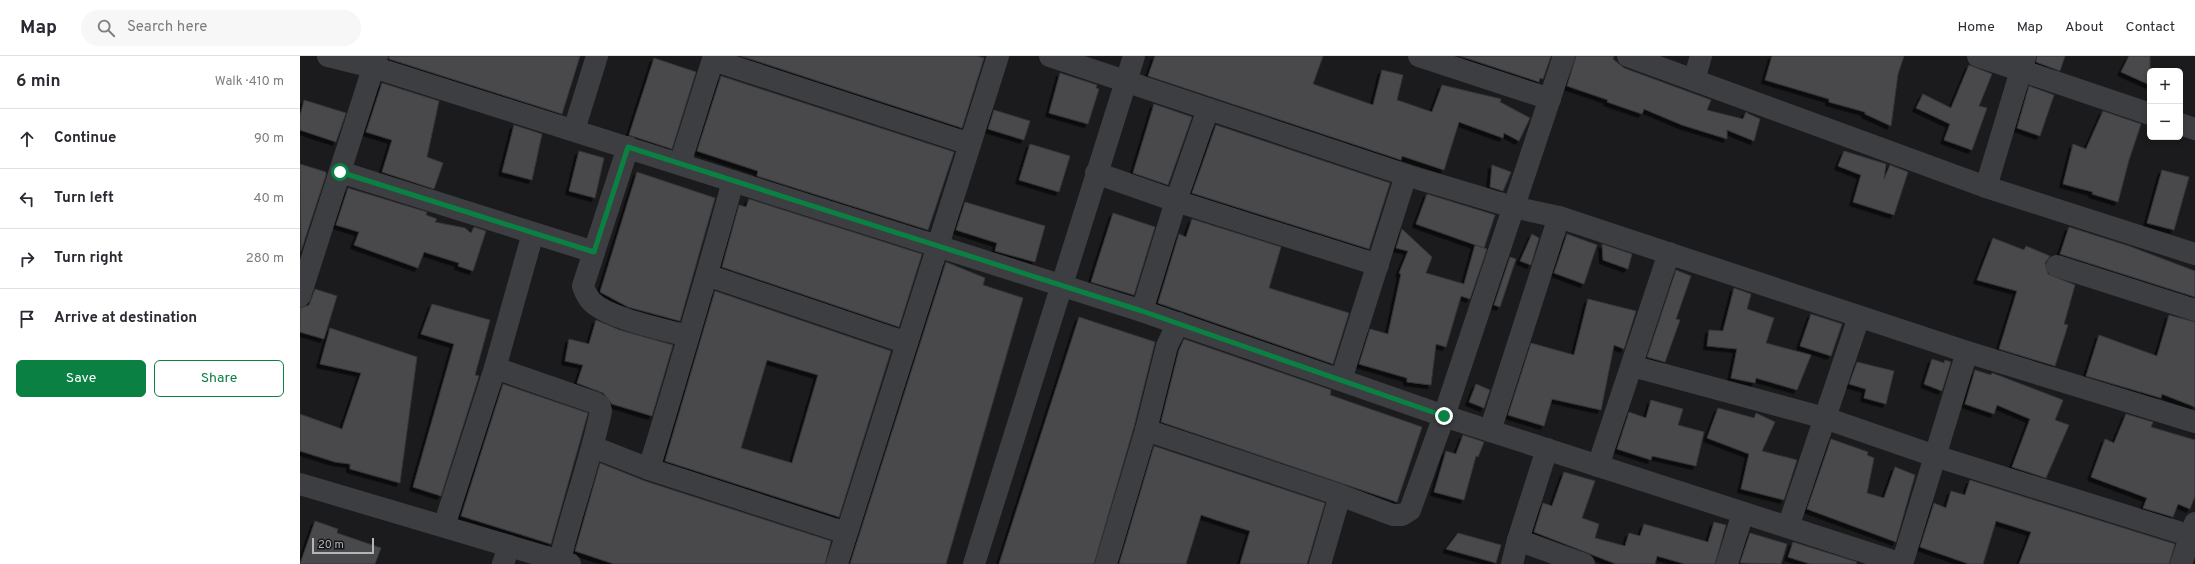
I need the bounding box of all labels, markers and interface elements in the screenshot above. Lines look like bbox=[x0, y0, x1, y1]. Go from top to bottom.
search box bbox=[81, 10, 361, 46]
text: Map bbox=[20, 16, 57, 40]
icon: search bbox=[95, 17, 117, 39]
text: Search here bbox=[127, 18, 207, 37]
text: Home bbox=[1958, 19, 1995, 36]
text: Map bbox=[2017, 19, 2043, 36]
text: About bbox=[2065, 19, 2104, 36]
text: Contact bbox=[2126, 19, 2175, 36]
map controls bbox=[2147, 68, 2183, 140]
button: + bbox=[2147, 68, 2183, 104]
text: 6 min bbox=[16, 71, 60, 93]
text: Walk · 410 m bbox=[215, 74, 284, 90]
button: − bbox=[2147, 104, 2183, 140]
icon: ahead bbox=[16, 128, 38, 150]
text: Continue bbox=[54, 129, 116, 148]
text: 90 m bbox=[254, 131, 284, 147]
route start bbox=[331, 163, 349, 181]
icon: left bbox=[16, 188, 38, 210]
text: Turn left bbox=[54, 189, 114, 208]
text: 40 m bbox=[254, 191, 284, 207]
icon: right bbox=[16, 248, 38, 270]
text: Turn right bbox=[54, 249, 123, 268]
text: 280 m bbox=[246, 251, 284, 267]
icon: arrive bbox=[16, 308, 38, 330]
text: Arrive at destination bbox=[54, 309, 197, 328]
button: Save bbox=[16, 360, 146, 397]
button: Share bbox=[154, 360, 284, 397]
route end bbox=[1435, 407, 1453, 425]
scale bar bbox=[312, 536, 374, 555]
text: 20 m bbox=[318, 538, 344, 552]

